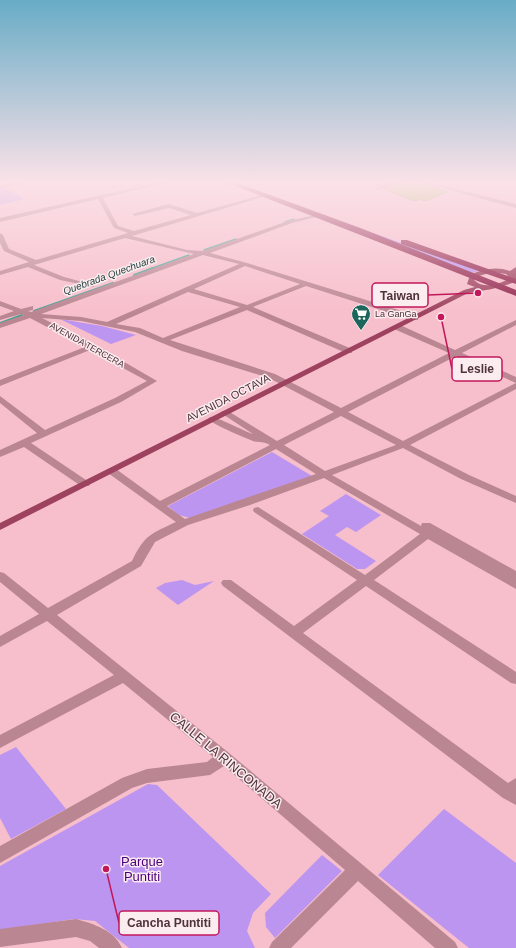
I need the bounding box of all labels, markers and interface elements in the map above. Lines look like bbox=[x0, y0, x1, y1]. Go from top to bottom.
water label: Quebrada Quechuara bbox=[62, 253, 157, 297]
callout: Taiwan bbox=[372, 283, 428, 307]
text: Taiwan bbox=[380, 289, 420, 303]
supermarket icon: La GanGa bbox=[350, 303, 372, 331]
place label: La GanGa bbox=[375, 309, 417, 319]
street label: AVENIDA TERCERA bbox=[48, 320, 126, 370]
callout: Leslie bbox=[452, 357, 502, 381]
text: Leslie bbox=[460, 362, 494, 376]
street label: AVENIDA OCTAVA bbox=[184, 371, 273, 424]
street label: CALLE LA RINCONADA bbox=[167, 709, 285, 811]
park label: Parque Puntiti bbox=[121, 854, 163, 884]
callout: Cancha Puntiti bbox=[119, 911, 219, 935]
text: Cancha Puntiti bbox=[127, 916, 211, 930]

